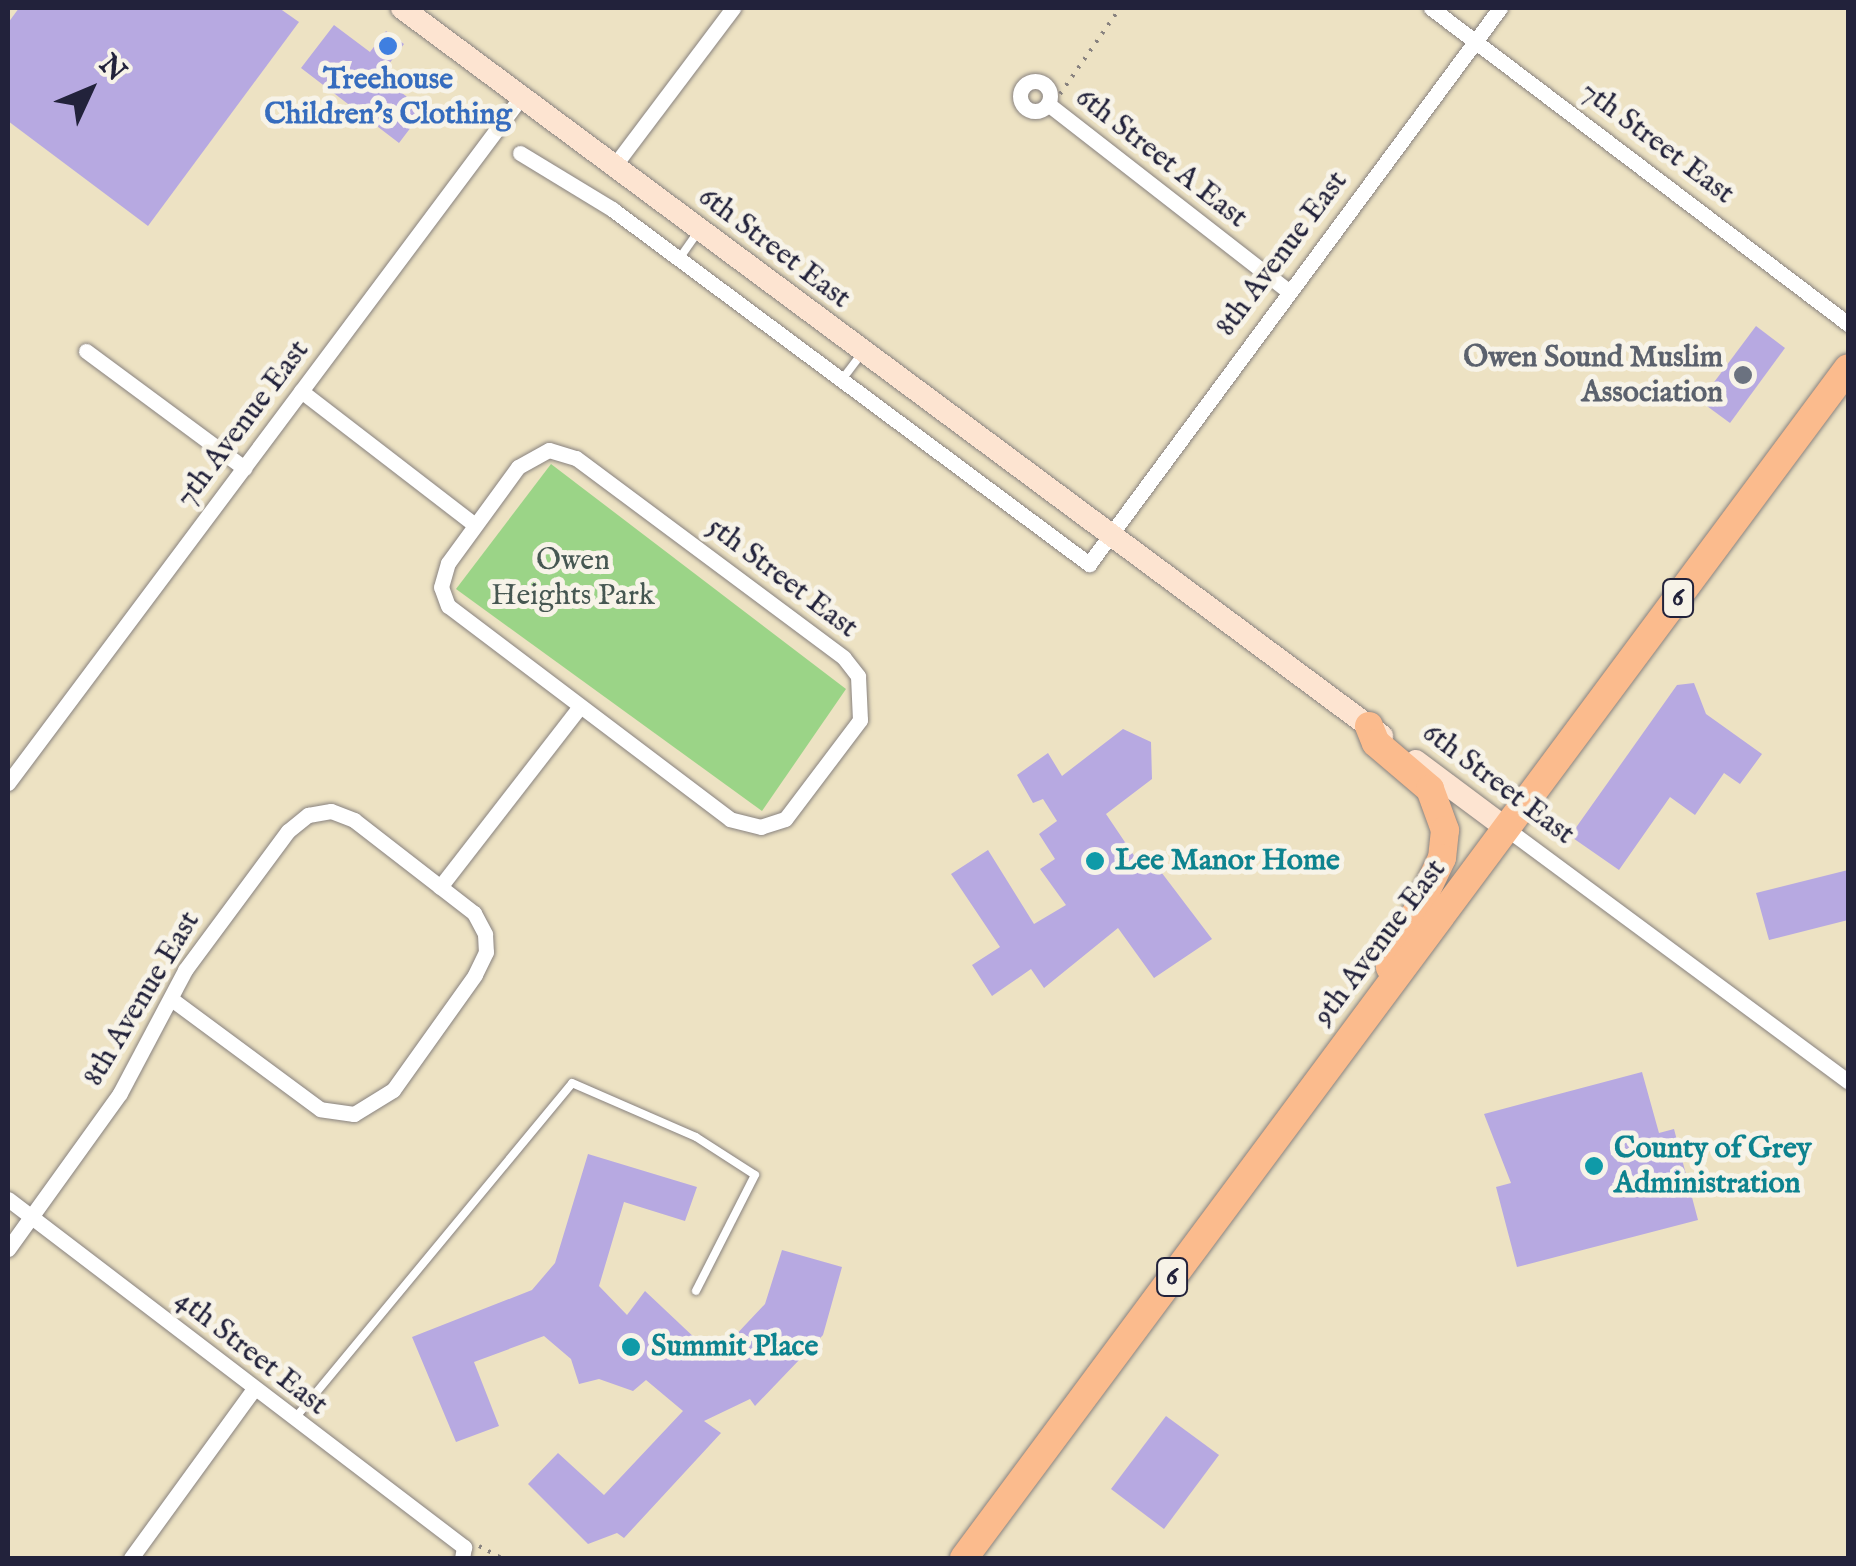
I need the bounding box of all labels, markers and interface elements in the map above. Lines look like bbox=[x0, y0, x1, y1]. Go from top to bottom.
marker: Treehouse Children's Clothing bbox=[377, 35, 399, 57]
north arrow bbox=[40, 40, 140, 140]
text: N bbox=[91, 48, 133, 90]
place label: Treehouse Children's Clothing bbox=[264, 62, 512, 132]
street label: 7th Street East bbox=[1573, 74, 1741, 212]
street label: 6th Street A East bbox=[1068, 80, 1254, 236]
street label: 8th Avenue East bbox=[1208, 164, 1356, 344]
street label: 6th Street East bbox=[691, 179, 857, 317]
street label: 7th Avenue East bbox=[169, 333, 317, 515]
place label: Owen Sound Muslim Association bbox=[1463, 340, 1723, 410]
marker: Owen Sound Muslim Association bbox=[1732, 364, 1754, 386]
street label: 5th Street East bbox=[700, 510, 864, 646]
park label: Owen Heights Park bbox=[491, 543, 655, 614]
road number: 6 bbox=[1660, 575, 1696, 621]
street label: 6th Street East bbox=[1415, 715, 1581, 853]
place label: Lee Manor Home bbox=[1115, 843, 1340, 879]
marker: Lee Manor Home bbox=[1084, 850, 1106, 872]
street label: 9th Avenue East bbox=[1306, 853, 1454, 1033]
street label: 8th Avenue East bbox=[76, 905, 208, 1093]
place label: County of Grey Administration bbox=[1614, 1131, 1811, 1202]
marker: County of Grey Administration bbox=[1583, 1155, 1605, 1177]
road number: 6 bbox=[1154, 1254, 1190, 1300]
street label: 4th Street East bbox=[168, 1282, 334, 1424]
place label: Summit Place bbox=[651, 1329, 818, 1365]
marker: Summit Place bbox=[620, 1336, 642, 1358]

